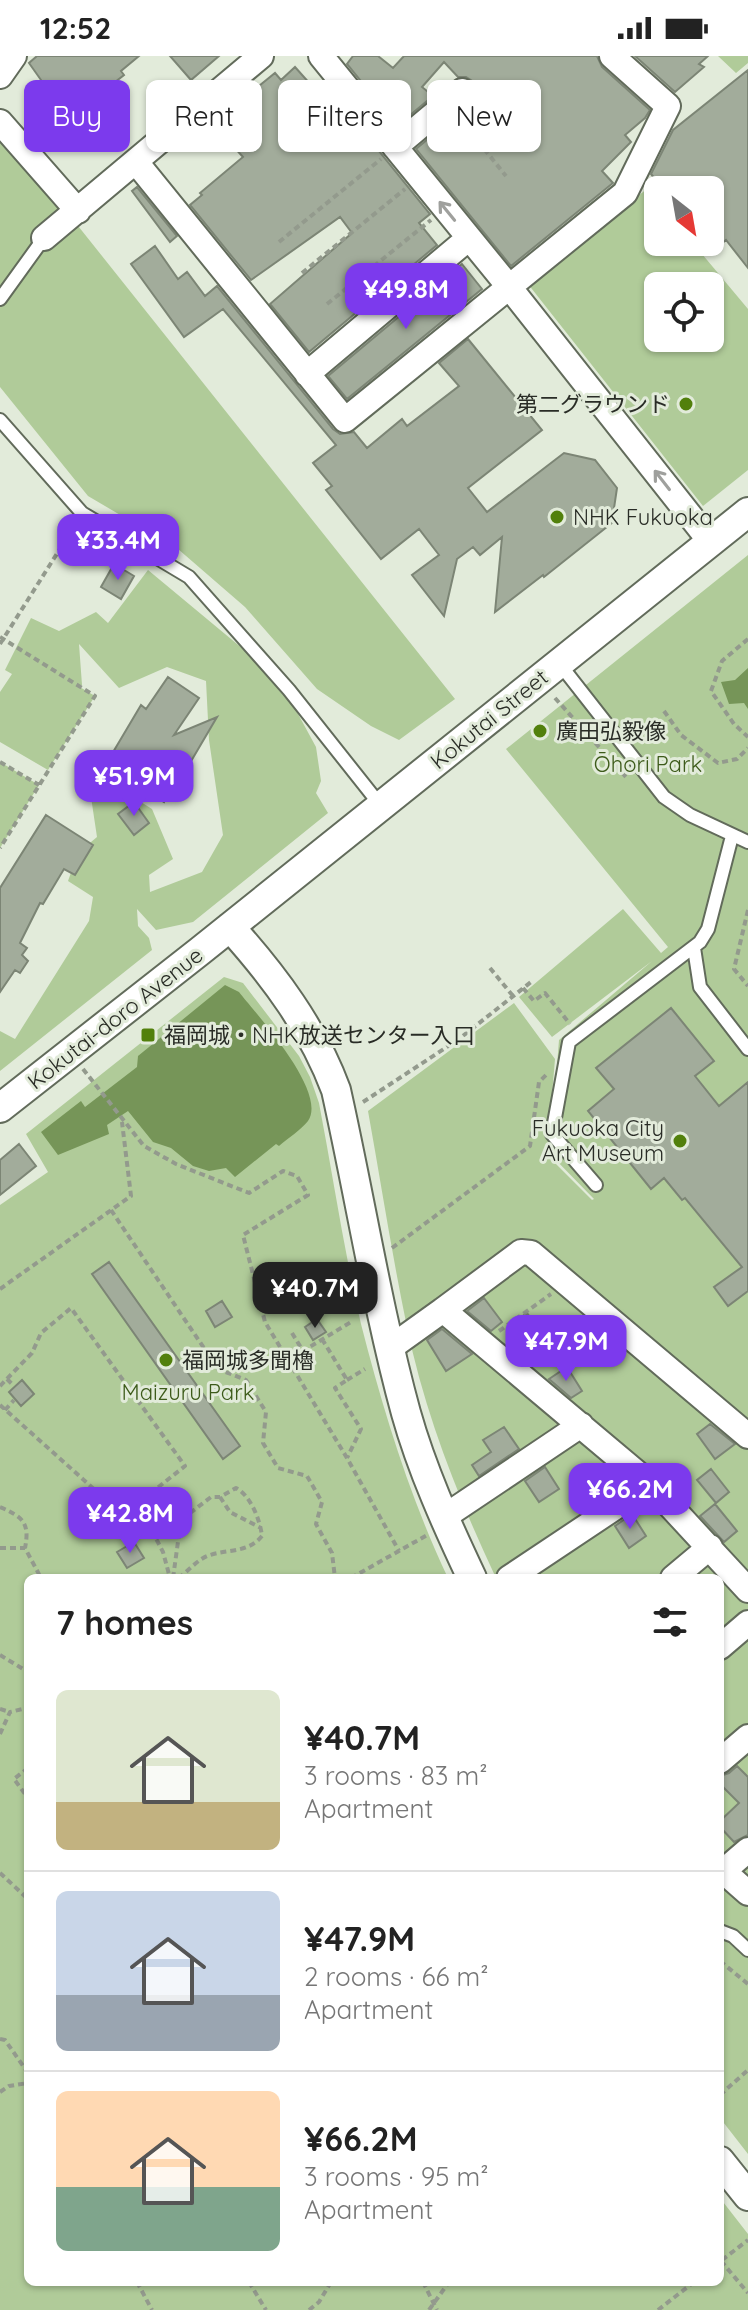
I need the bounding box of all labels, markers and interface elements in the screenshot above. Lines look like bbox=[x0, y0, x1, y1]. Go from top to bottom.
text: 12:52 bbox=[40, 9, 111, 47]
chip: Buy bbox=[24, 80, 130, 152]
chip: Rent bbox=[146, 80, 262, 152]
chip: Filters bbox=[278, 80, 411, 152]
chip: New bbox=[427, 80, 541, 152]
north arrow bbox=[644, 176, 724, 256]
map controls bbox=[644, 176, 724, 352]
one-way arrow bbox=[439, 201, 456, 222]
pin: ¥49.8M bbox=[341, 263, 471, 331]
text: ¥49.8M bbox=[363, 272, 449, 305]
button: locate bbox=[644, 272, 724, 352]
place label: 第二グラウンド bbox=[516, 390, 670, 418]
marker: 第二グラウンド bbox=[677, 395, 695, 413]
one-way arrow bbox=[653, 470, 671, 491]
place label: NHK Fukuoka bbox=[573, 503, 713, 531]
marker: NHK Fukuoka bbox=[548, 508, 566, 526]
pin: ¥33.4M bbox=[53, 514, 183, 582]
text: ¥33.4M bbox=[75, 523, 161, 556]
street label: Kokutai Street bbox=[424, 663, 554, 775]
place label: 廣田弘毅像 bbox=[556, 717, 666, 745]
marker: 廣田弘毅像 bbox=[531, 722, 549, 740]
pin: ¥51.9M bbox=[69, 750, 199, 818]
park label: Ōhori Park bbox=[594, 750, 702, 778]
text: ¥51.9M bbox=[92, 759, 176, 792]
street label: Kokutai-doro Avenue bbox=[22, 941, 208, 1095]
place label: 福岡城・NHK放送センター入口 bbox=[164, 1021, 475, 1049]
marker: 福岡城・NHK放送センター入口 bbox=[139, 1026, 157, 1044]
place label: Fukuoka City Art Museum bbox=[532, 1114, 664, 1167]
marker: Fukuoka City Art Museum bbox=[671, 1132, 689, 1150]
pin: ¥40.7M bbox=[250, 1262, 380, 1330]
text: ¥40.7M bbox=[271, 1271, 359, 1304]
pin: ¥47.9M bbox=[501, 1315, 631, 1383]
text: ¥47.9M bbox=[524, 1324, 609, 1357]
place label: 福岡城多聞櫓 bbox=[182, 1346, 314, 1374]
marker: 福岡城多聞櫓 bbox=[157, 1351, 175, 1369]
park label: Maizuru Park bbox=[122, 1378, 254, 1406]
pin: ¥66.2M bbox=[565, 1463, 695, 1531]
text: ¥66.2M bbox=[587, 1472, 673, 1505]
pin: ¥42.8M bbox=[65, 1487, 195, 1555]
text: ¥42.8M bbox=[86, 1496, 174, 1529]
icon: filters bbox=[648, 1600, 692, 1644]
text: 7 homes bbox=[56, 1601, 193, 1644]
text: ¥40.7M bbox=[304, 1716, 420, 1759]
icon: home bbox=[120, 1722, 216, 1818]
text: 3 rooms · 83 m² bbox=[304, 1759, 487, 1792]
text: Apartment bbox=[304, 1792, 433, 1825]
text: ¥47.9M bbox=[304, 1917, 415, 1960]
icon: home bbox=[120, 1923, 216, 2019]
text: 2 rooms · 66 m² bbox=[304, 1960, 489, 1993]
text: Apartment bbox=[304, 1993, 433, 2026]
text: ¥66.2M bbox=[304, 2117, 418, 2160]
icon: home bbox=[120, 2123, 216, 2219]
text: 3 rooms · 95 m² bbox=[304, 2160, 488, 2193]
text: Apartment bbox=[304, 2193, 433, 2226]

